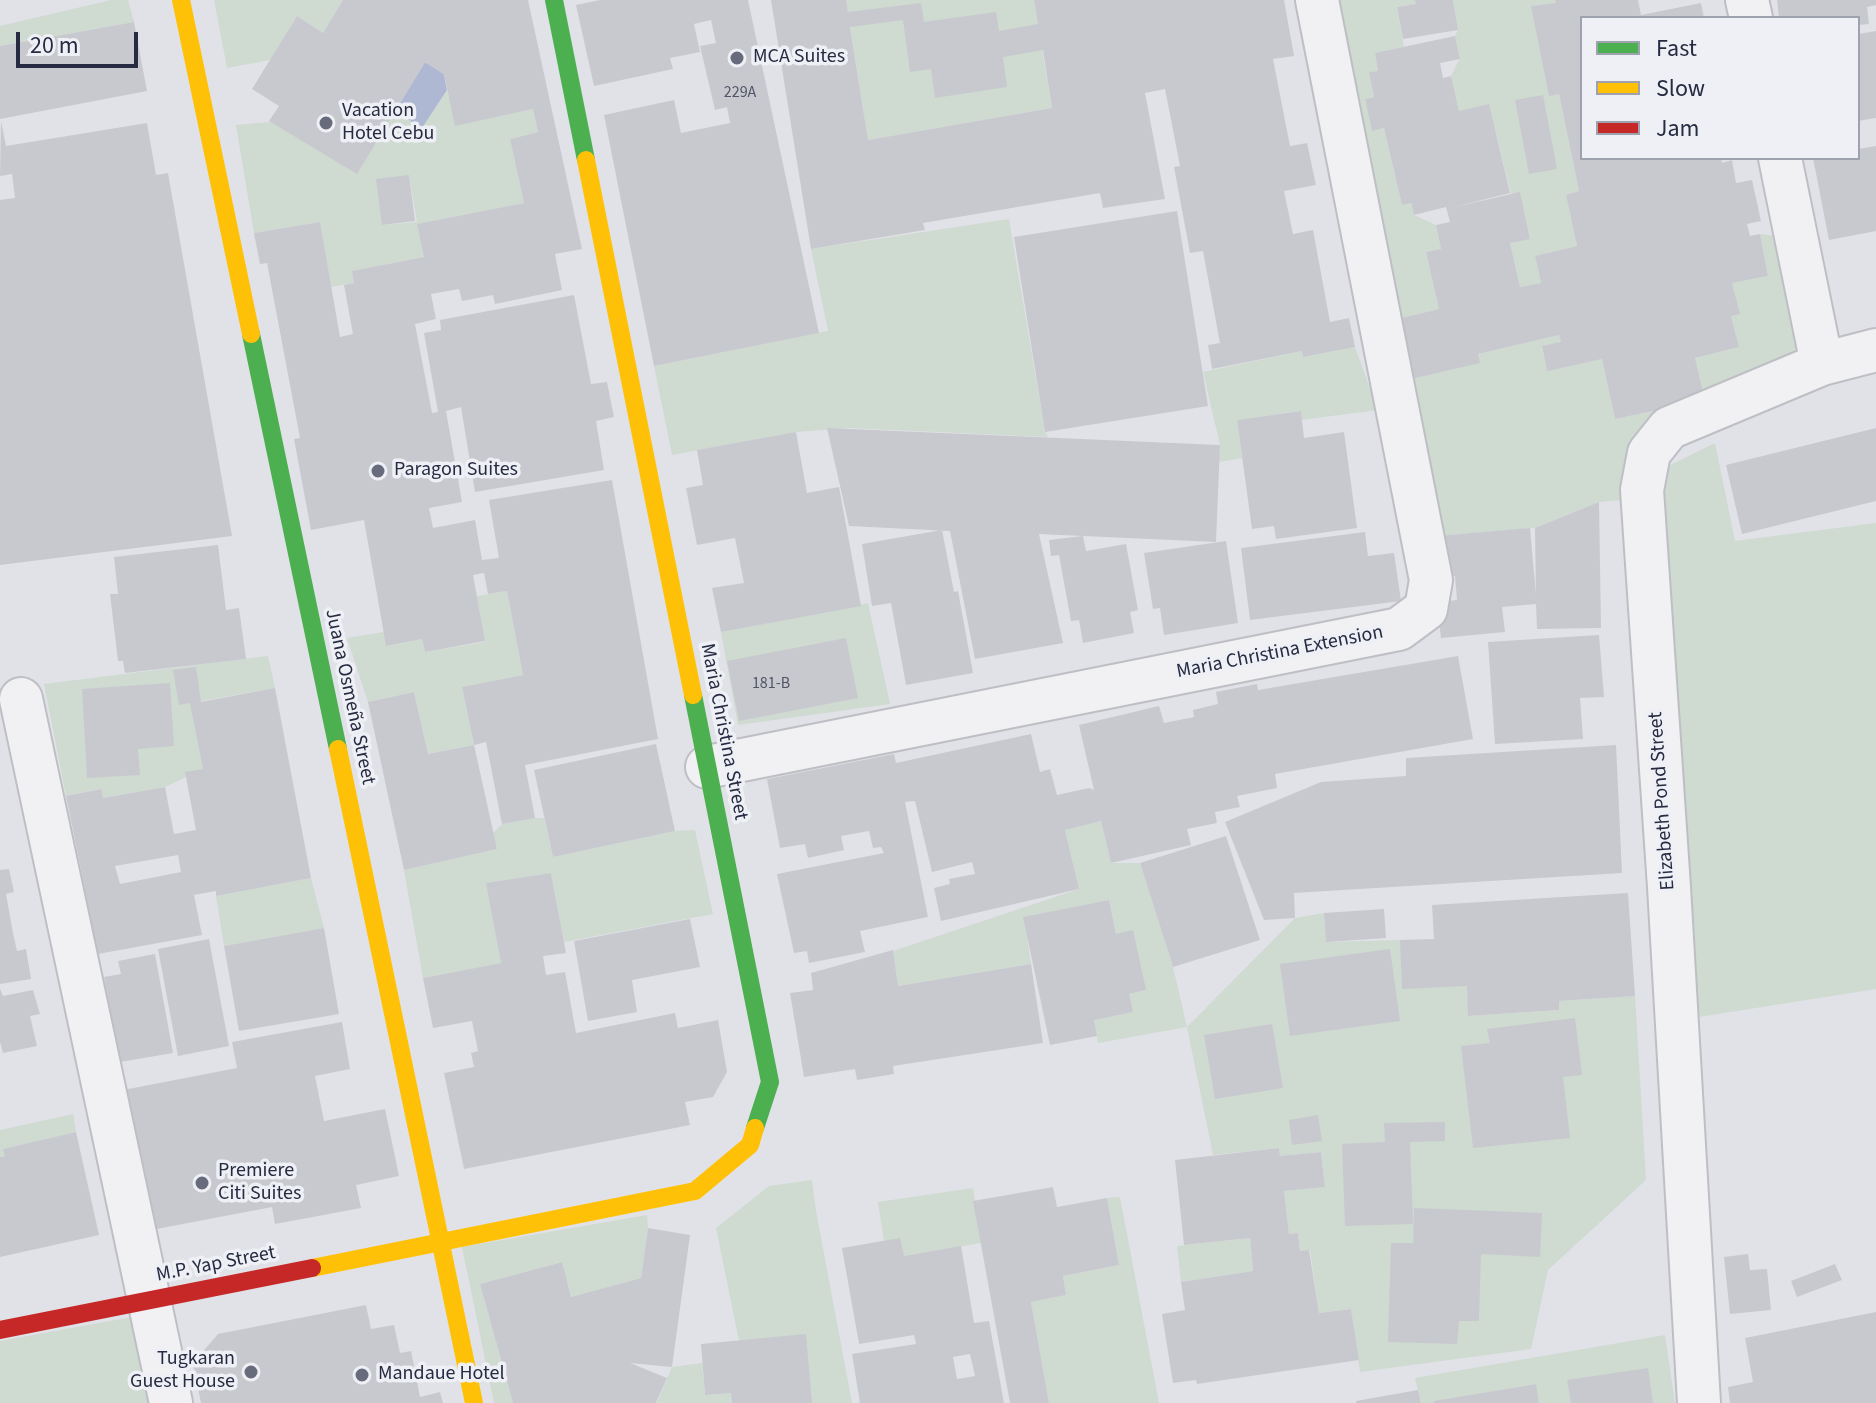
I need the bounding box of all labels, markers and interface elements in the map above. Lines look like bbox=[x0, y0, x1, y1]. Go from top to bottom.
scale bar bbox=[20, 16, 142, 66]
legend bbox=[1580, 16, 1860, 160]
text: 20 m bbox=[30, 28, 79, 63]
text: Fast bbox=[1656, 31, 1697, 66]
place label: MCA Suites bbox=[753, 46, 845, 70]
marker: MCA Suites bbox=[728, 49, 746, 67]
text: Slow bbox=[1656, 71, 1705, 106]
house number: 229A bbox=[724, 83, 756, 103]
place label: Vacation Hotel Cebu bbox=[342, 100, 434, 147]
text: Jam bbox=[1656, 111, 1700, 146]
marker: Vacation Hotel Cebu bbox=[317, 114, 335, 132]
place label: Paragon Suites bbox=[394, 459, 518, 483]
marker: Paragon Suites bbox=[369, 462, 387, 480]
street label: Juana Osmeña Street bbox=[319, 607, 379, 787]
street label: Maria Christina Extension bbox=[1175, 621, 1385, 685]
street label: Maria Christina Street bbox=[694, 642, 752, 822]
house number: 181-B bbox=[752, 674, 790, 694]
street label: Elizabeth Pond Street bbox=[1645, 711, 1681, 891]
place label: Premiere Citi Suites bbox=[218, 1160, 301, 1207]
marker: Premiere Citi Suites bbox=[193, 1174, 211, 1192]
street label: M.P. Yap Street bbox=[154, 1242, 278, 1288]
place label: Tugkaran Guest House bbox=[130, 1348, 235, 1395]
marker: Tugkaran Guest House bbox=[242, 1363, 260, 1381]
place label: Mandaue Hotel bbox=[378, 1363, 505, 1387]
marker: Mandaue Hotel bbox=[353, 1366, 371, 1384]

